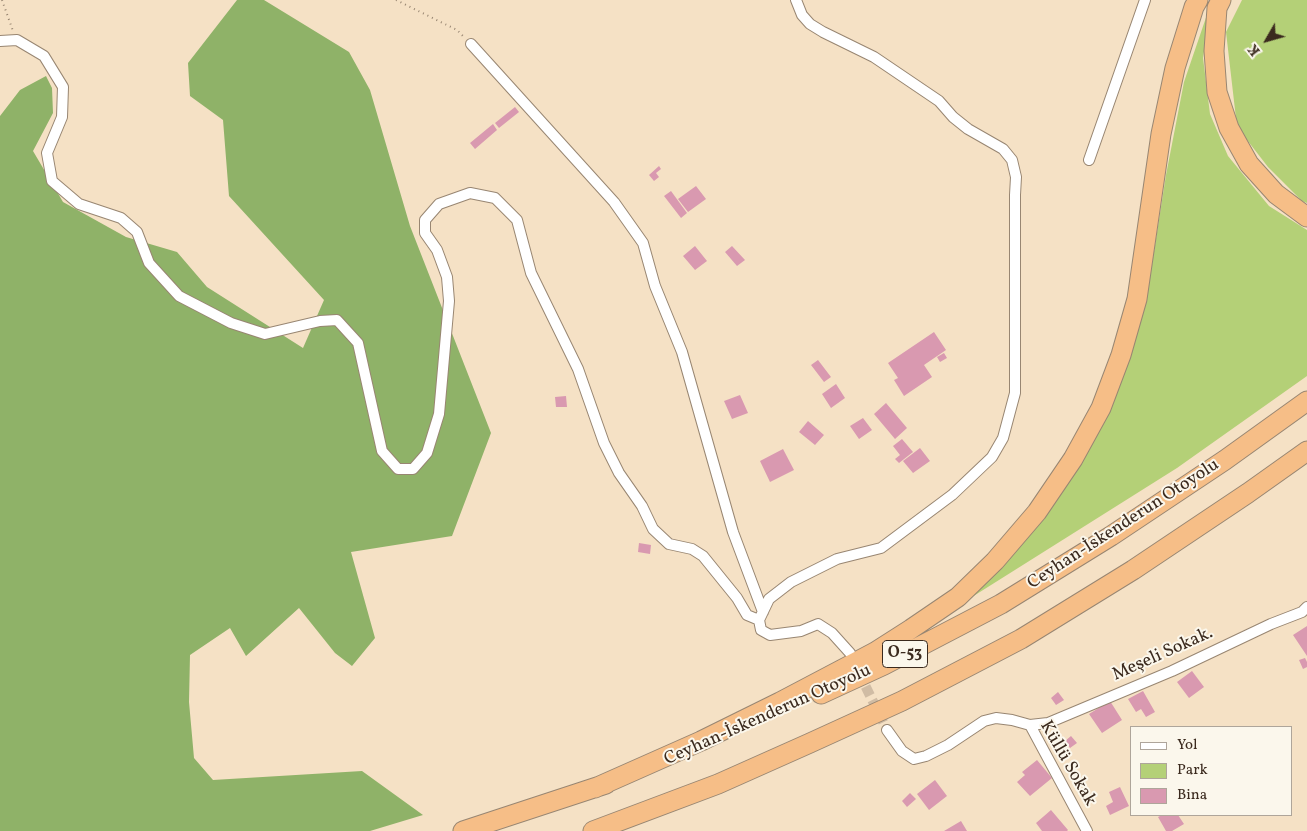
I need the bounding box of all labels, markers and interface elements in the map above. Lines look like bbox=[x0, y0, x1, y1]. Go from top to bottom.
north arrow bbox=[1242, 15, 1292, 65]
text: K bbox=[1244, 40, 1265, 59]
street label: Ceyhan-İskenderun Otoyolu bbox=[1024, 455, 1224, 595]
street label: Meşeli Sokak. bbox=[1109, 623, 1217, 687]
road number: O-53 bbox=[882, 641, 928, 668]
street label: Ceyhan-İskenderun Otoyolu bbox=[661, 661, 875, 771]
street label: Küllü Sokak bbox=[1034, 718, 1100, 810]
legend bbox=[1130, 726, 1292, 816]
text: Yol bbox=[1177, 735, 1197, 756]
text: Park bbox=[1177, 760, 1208, 781]
text: Bina bbox=[1177, 785, 1207, 806]

